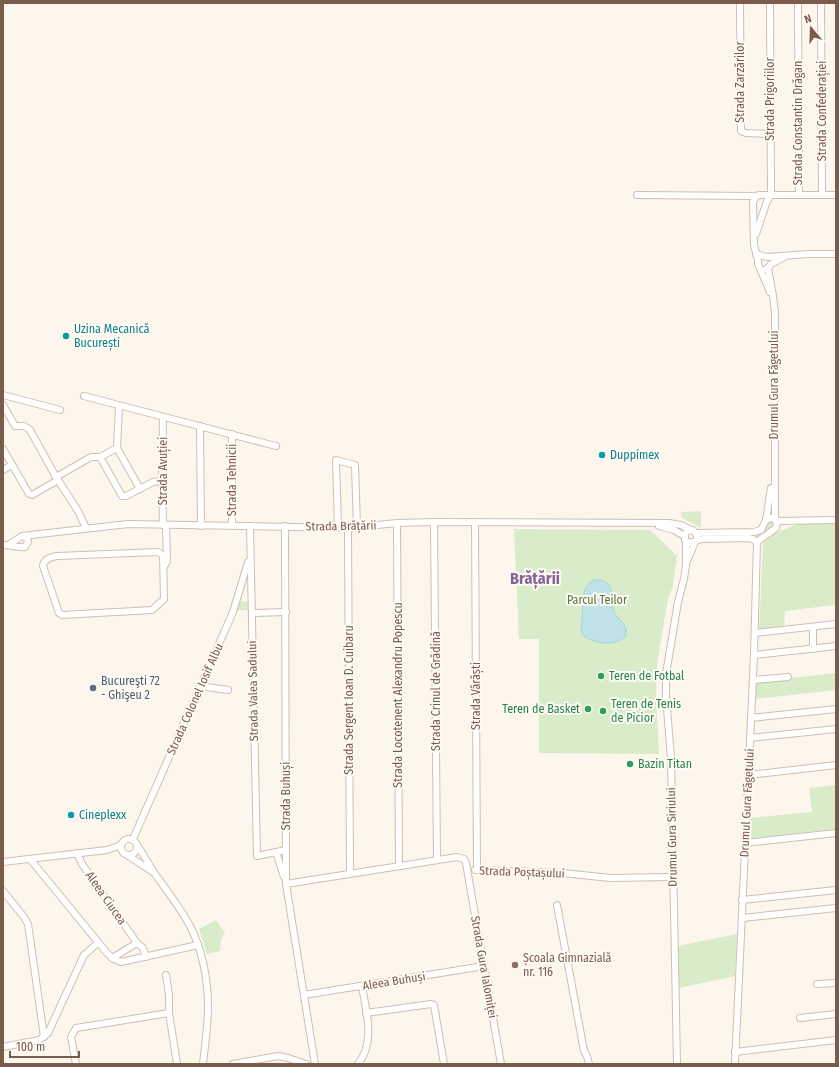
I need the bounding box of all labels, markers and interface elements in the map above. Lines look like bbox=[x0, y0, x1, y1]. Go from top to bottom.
north arrow bbox=[791, 8, 831, 48]
text: N bbox=[803, 12, 813, 26]
street label: Strada Zarzărilor bbox=[733, 40, 747, 123]
street label: Strada Prigoriilor bbox=[763, 56, 777, 141]
street label: Strada Constantin Drăgan bbox=[791, 61, 805, 185]
street label: Strada Confederației bbox=[815, 61, 830, 161]
place label: Uzina Mecanică București bbox=[74, 322, 149, 351]
marker: Uzina Mecanică București bbox=[61, 331, 71, 341]
street label: Drumul Gura Făgetului bbox=[767, 331, 781, 439]
street label: Strada Avuției bbox=[156, 437, 171, 505]
street label: Strada Tehnicii bbox=[225, 444, 239, 516]
place label: Duppimex bbox=[610, 448, 660, 462]
marker: Duppimex bbox=[597, 450, 607, 460]
street label: Strada Brățării bbox=[305, 518, 377, 535]
district label: Brățării bbox=[510, 569, 560, 589]
park label: Parcul Teilor bbox=[567, 593, 628, 607]
street label: Strada Locotenent Alexandru Popescu bbox=[391, 602, 405, 788]
street label: Strada Sergent Ioan D. Cuibaru bbox=[342, 625, 356, 775]
street label: Strada Crinul de Grădină bbox=[429, 631, 443, 751]
street label: Strada Colonel Iosif Albu bbox=[164, 641, 226, 757]
street label: Strada Valea Sadului bbox=[245, 641, 261, 741]
street label: Strada Vărăști bbox=[469, 662, 484, 730]
place label: Teren de Fotbal bbox=[609, 669, 684, 683]
marker: Teren de Fotbal bbox=[596, 671, 606, 681]
place label: Bucureşti 72 - Ghişeu 2 bbox=[101, 674, 160, 702]
marker: Bucureşti 72 - Ghişeu 2 bbox=[88, 683, 98, 693]
place label: Teren de Tenis de Picior bbox=[611, 697, 681, 725]
place label: Teren de Basket bbox=[502, 702, 580, 716]
marker: Teren de Basket bbox=[583, 704, 593, 714]
marker: Teren de Tenis de Picior bbox=[598, 706, 608, 716]
street label: Drumul Gura Făgetului bbox=[737, 748, 757, 858]
place label: Bazin Titan bbox=[638, 757, 692, 771]
marker: Bazin Titan bbox=[625, 759, 635, 769]
street label: Strada Buhuși bbox=[279, 762, 294, 830]
street label: Drumul Gura Siriului bbox=[664, 787, 680, 887]
place label: Cineplexx bbox=[79, 808, 127, 822]
marker: Cineplexx bbox=[66, 810, 76, 820]
street label: Strada Poștașului bbox=[479, 864, 565, 881]
street label: Aleea Ciucea bbox=[83, 869, 130, 927]
street label: Strada Gura Ialomiței bbox=[467, 915, 500, 1019]
place label: Școala Gimnazială nr. 116 bbox=[523, 951, 612, 979]
marker: Școala Gimnazială nr. 116 bbox=[510, 960, 520, 970]
street label: Aleea Buhuși bbox=[362, 969, 427, 994]
scale bar bbox=[10, 1033, 79, 1059]
text: 100 m bbox=[16, 1040, 45, 1054]

